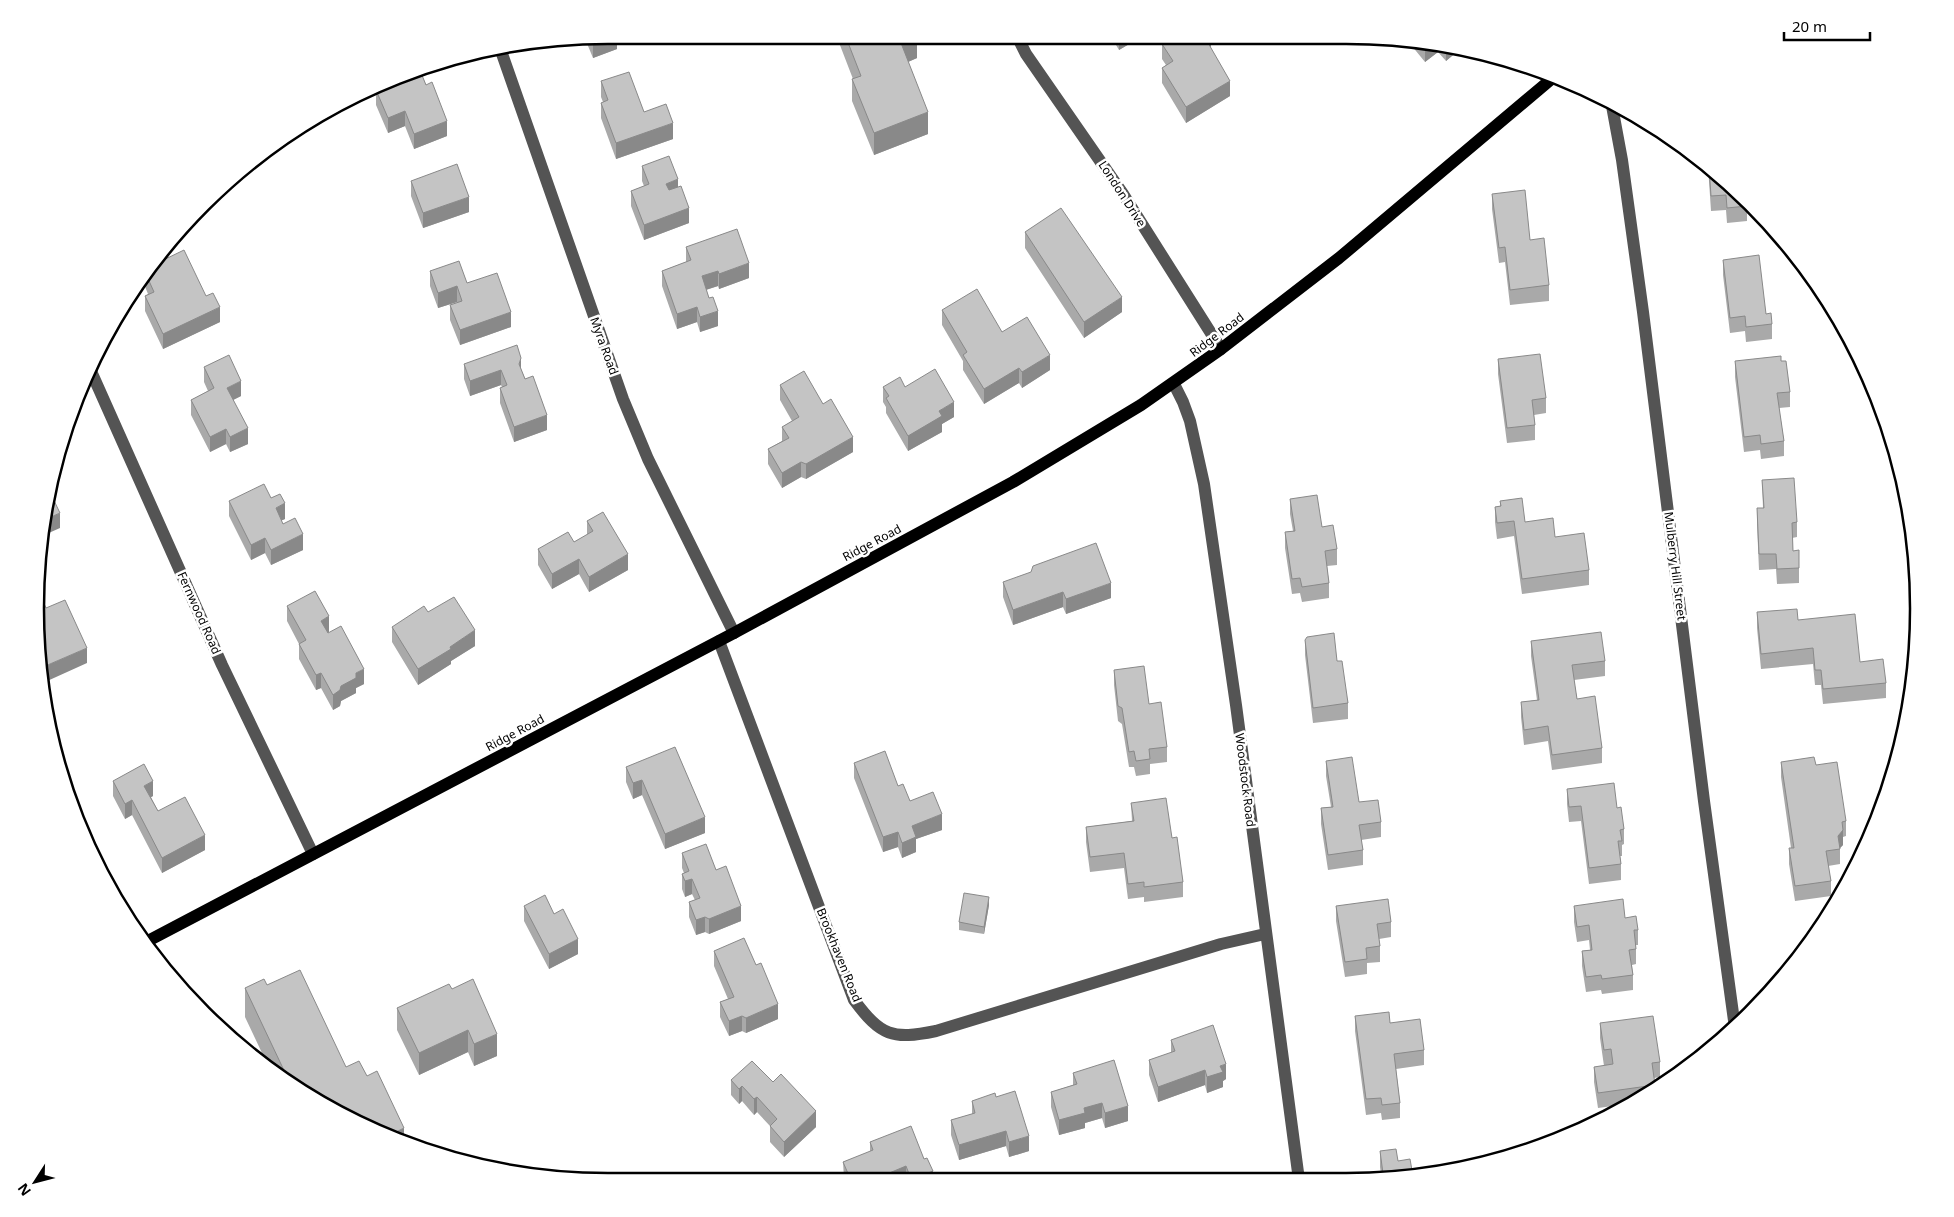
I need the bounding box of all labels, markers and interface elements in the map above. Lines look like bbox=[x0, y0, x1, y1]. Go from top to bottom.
scale bar bbox=[1784, 10, 1870, 42]
text: 20 m bbox=[1792, 16, 1827, 36]
street label: London Drive bbox=[1095, 157, 1150, 230]
street label: Ridge Road bbox=[1186, 309, 1247, 361]
street label: Myra Road bbox=[586, 315, 623, 377]
street label: Mulberry Hill Street bbox=[1660, 511, 1691, 622]
street label: Ridge Road bbox=[839, 520, 904, 565]
street label: Fernwood Road bbox=[174, 569, 225, 657]
street label: Ridge Road bbox=[482, 710, 547, 755]
street label: Woodstock Road bbox=[1231, 732, 1260, 828]
street label: Brookhaven Road bbox=[813, 905, 866, 1004]
north arrow bbox=[10, 1157, 60, 1207]
text: N bbox=[13, 1180, 35, 1200]

